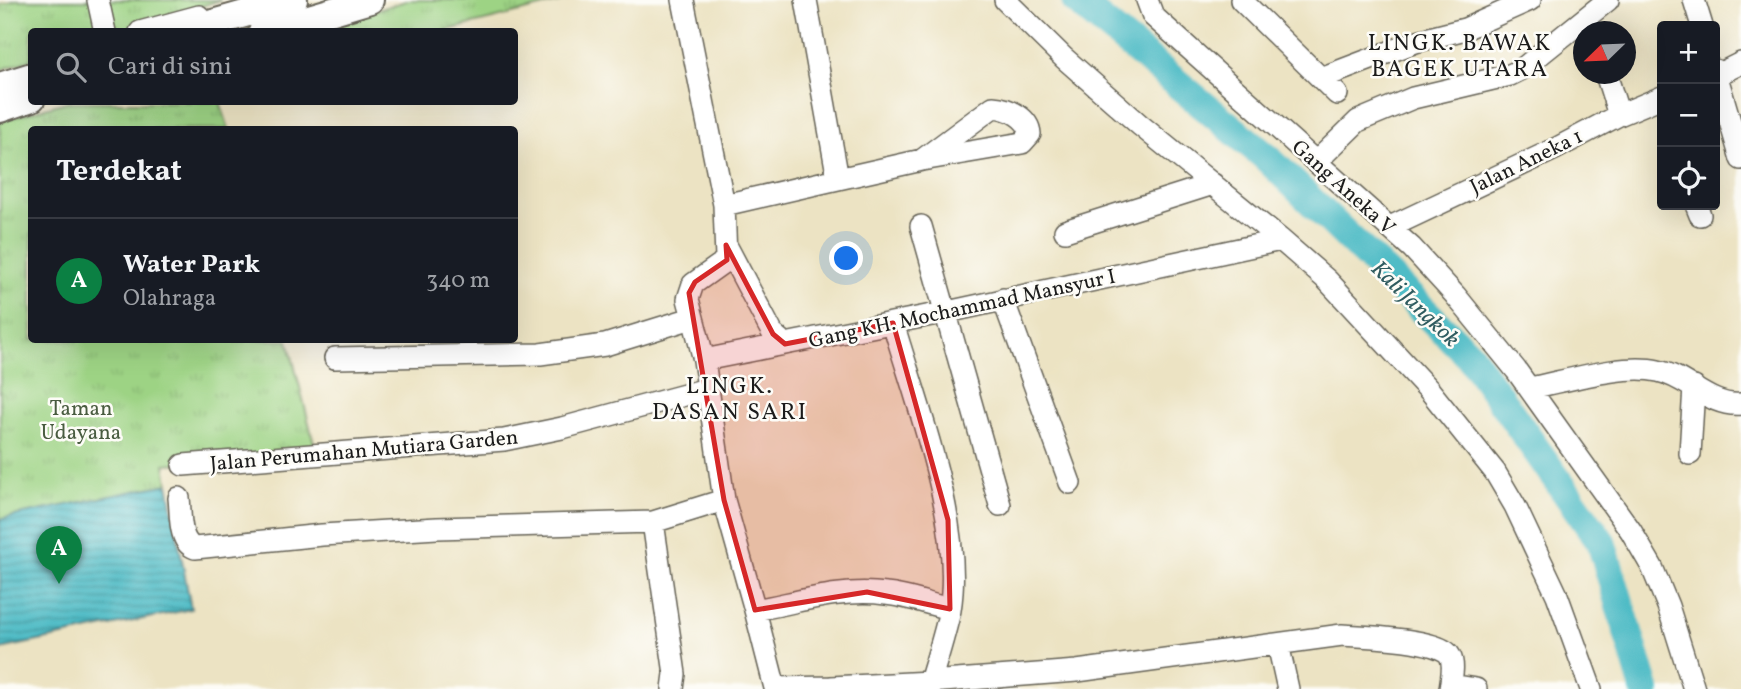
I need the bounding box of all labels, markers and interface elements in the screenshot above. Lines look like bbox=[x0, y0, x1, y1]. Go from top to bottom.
north arrow bbox=[1573, 21, 1636, 84]
map controls bbox=[1657, 21, 1720, 210]
button: + bbox=[1657, 21, 1720, 84]
search box bbox=[28, 28, 518, 105]
district label: LINGK. BAWAK BAGEK UTARA bbox=[1368, 28, 1552, 86]
icon: search bbox=[52, 48, 90, 86]
text: Cari di sini bbox=[108, 49, 232, 85]
button: − bbox=[1657, 84, 1720, 147]
street label: Jalan Aneka 1 bbox=[1465, 122, 1588, 202]
street label: Gang Aneka V bbox=[1285, 134, 1401, 243]
button: locate bbox=[1657, 147, 1720, 210]
text: Terdekat bbox=[56, 151, 182, 193]
your location bbox=[829, 241, 863, 275]
text: Water Park bbox=[123, 247, 260, 283]
water label: Kali Jangkok bbox=[1363, 254, 1466, 355]
street label: Gang KH. Mochammad Mansyur I bbox=[806, 263, 1118, 356]
text: A bbox=[71, 265, 87, 297]
text: 340 m bbox=[426, 265, 490, 297]
text: Olahraga bbox=[123, 283, 216, 315]
district label: LINGK. DASAN SARI bbox=[652, 371, 808, 429]
park label: Taman Udayana bbox=[41, 395, 121, 448]
street label: Jalan Perumahan Mutiara Garden bbox=[209, 424, 520, 479]
pin: A bbox=[36, 526, 82, 584]

